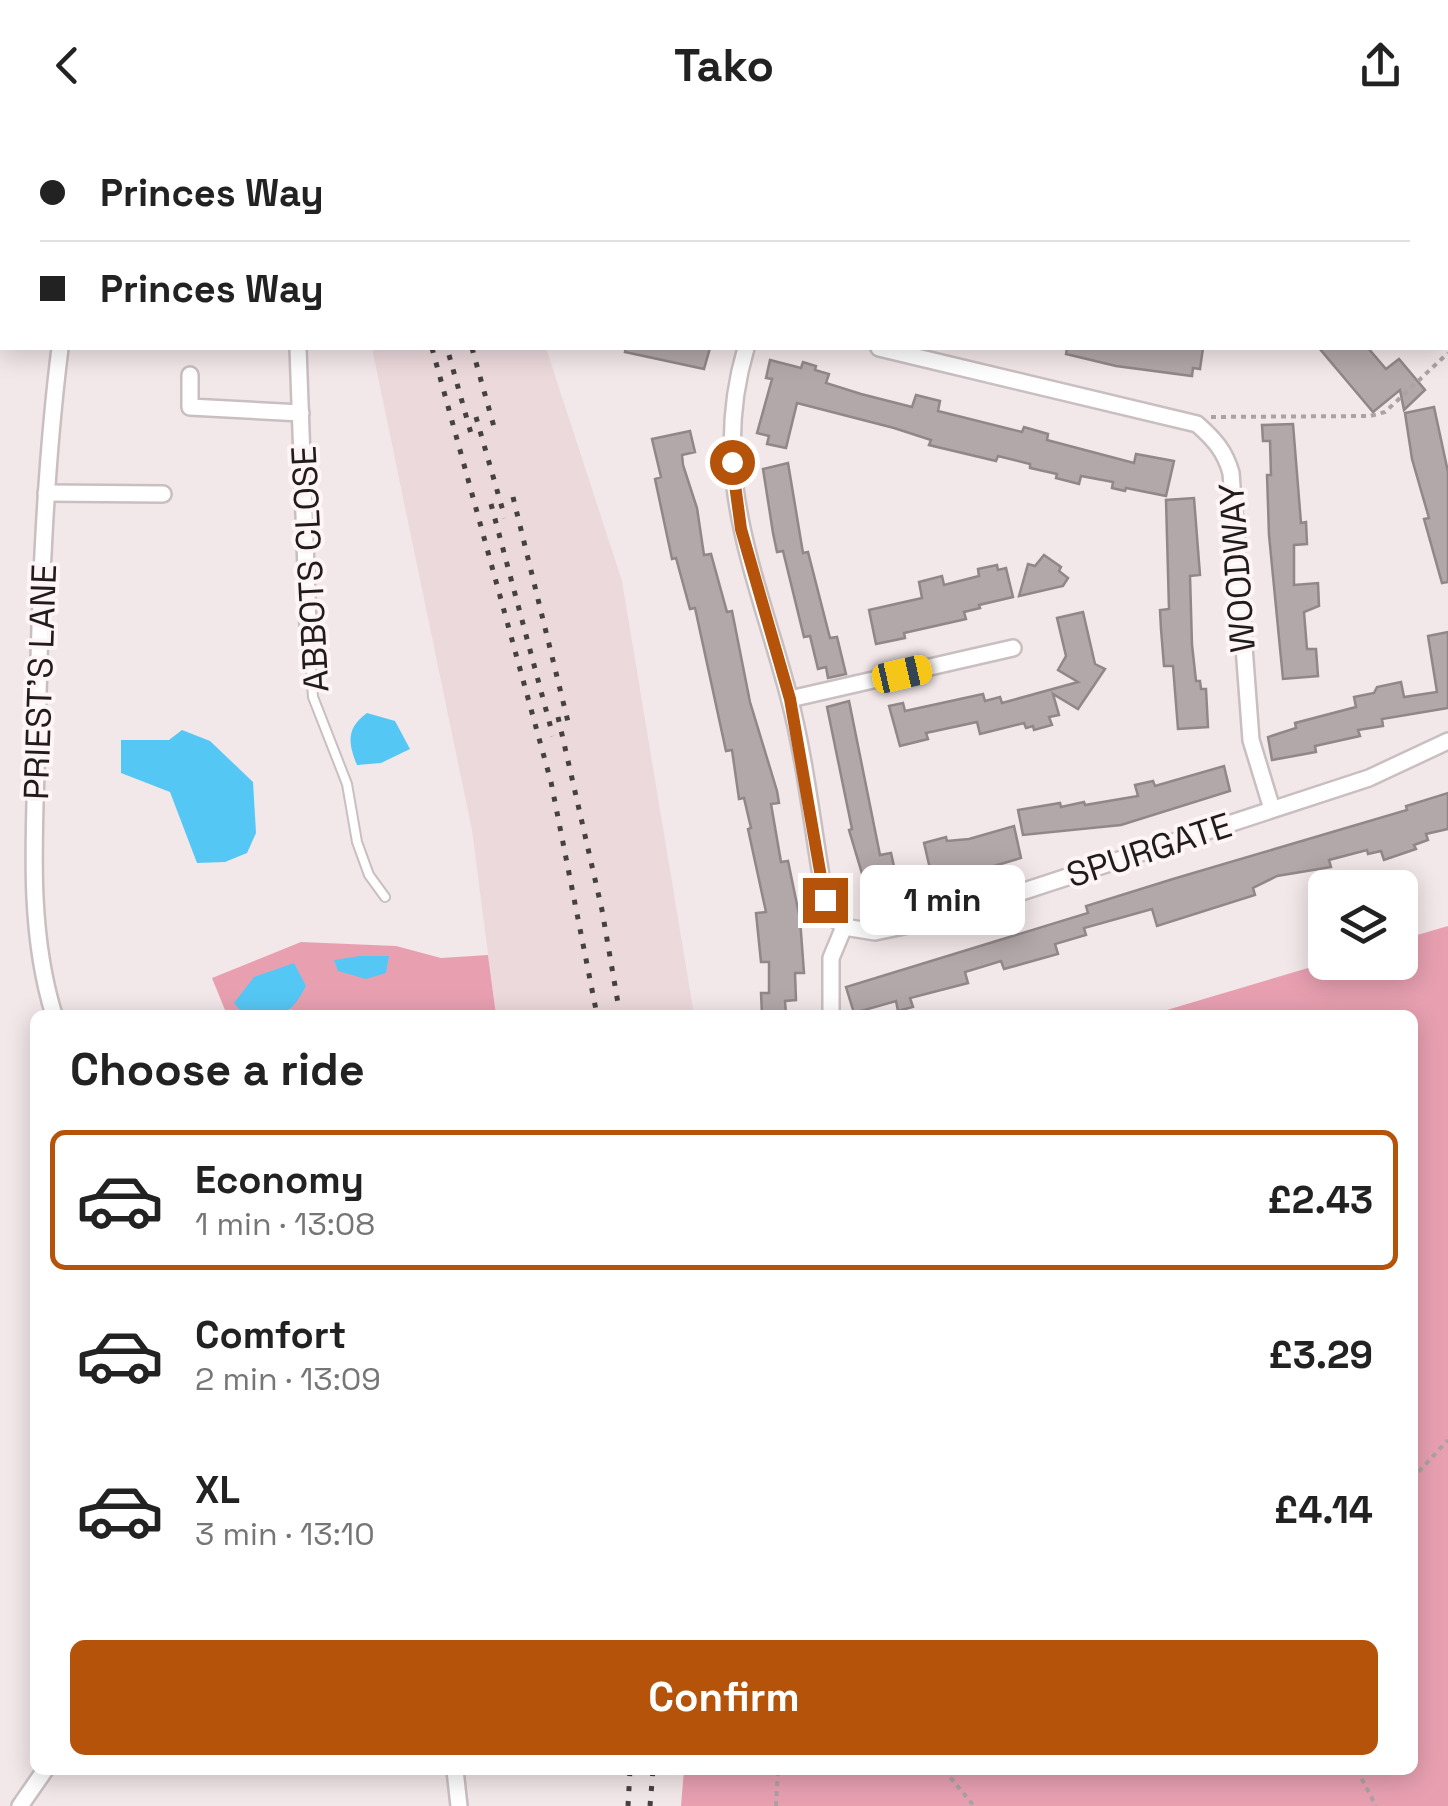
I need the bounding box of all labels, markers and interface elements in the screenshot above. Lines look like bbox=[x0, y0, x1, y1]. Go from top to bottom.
text: Tako bbox=[674, 37, 774, 94]
icon: back bbox=[40, 38, 95, 93]
icon: share bbox=[1353, 38, 1408, 93]
text: Princes Way bbox=[100, 169, 324, 217]
text: Princes Way bbox=[100, 265, 324, 313]
route start bbox=[710, 440, 755, 485]
street label: ABBOTS CLOSE bbox=[282, 445, 338, 693]
street label: WOODWAY bbox=[1209, 482, 1265, 654]
street label: PRIEST'S LANE bbox=[14, 563, 66, 801]
car bbox=[869, 653, 935, 695]
street label: SPURGATE bbox=[1061, 803, 1237, 897]
callout: 1 min bbox=[860, 865, 1025, 935]
map controls bbox=[1308, 870, 1418, 980]
button: layers bbox=[1308, 870, 1418, 980]
route end bbox=[803, 878, 848, 923]
text: 1 min bbox=[903, 880, 982, 920]
text: Choose a ride bbox=[70, 1041, 365, 1098]
icon: car bbox=[75, 1155, 165, 1245]
text: Economy bbox=[195, 1156, 364, 1204]
text: £2.43 bbox=[1268, 1176, 1373, 1224]
text: 1 min · 13:08 bbox=[195, 1204, 375, 1244]
icon: car bbox=[75, 1310, 165, 1400]
text: Comfort bbox=[195, 1311, 346, 1359]
text: £3.29 bbox=[1268, 1331, 1373, 1379]
text: 2 min · 13:09 bbox=[195, 1359, 381, 1399]
icon: car bbox=[75, 1465, 165, 1555]
text: XL bbox=[195, 1466, 240, 1514]
text: £4.14 bbox=[1274, 1486, 1373, 1534]
text: 3 min · 13:10 bbox=[195, 1514, 375, 1554]
button: Confirm bbox=[70, 1640, 1378, 1755]

